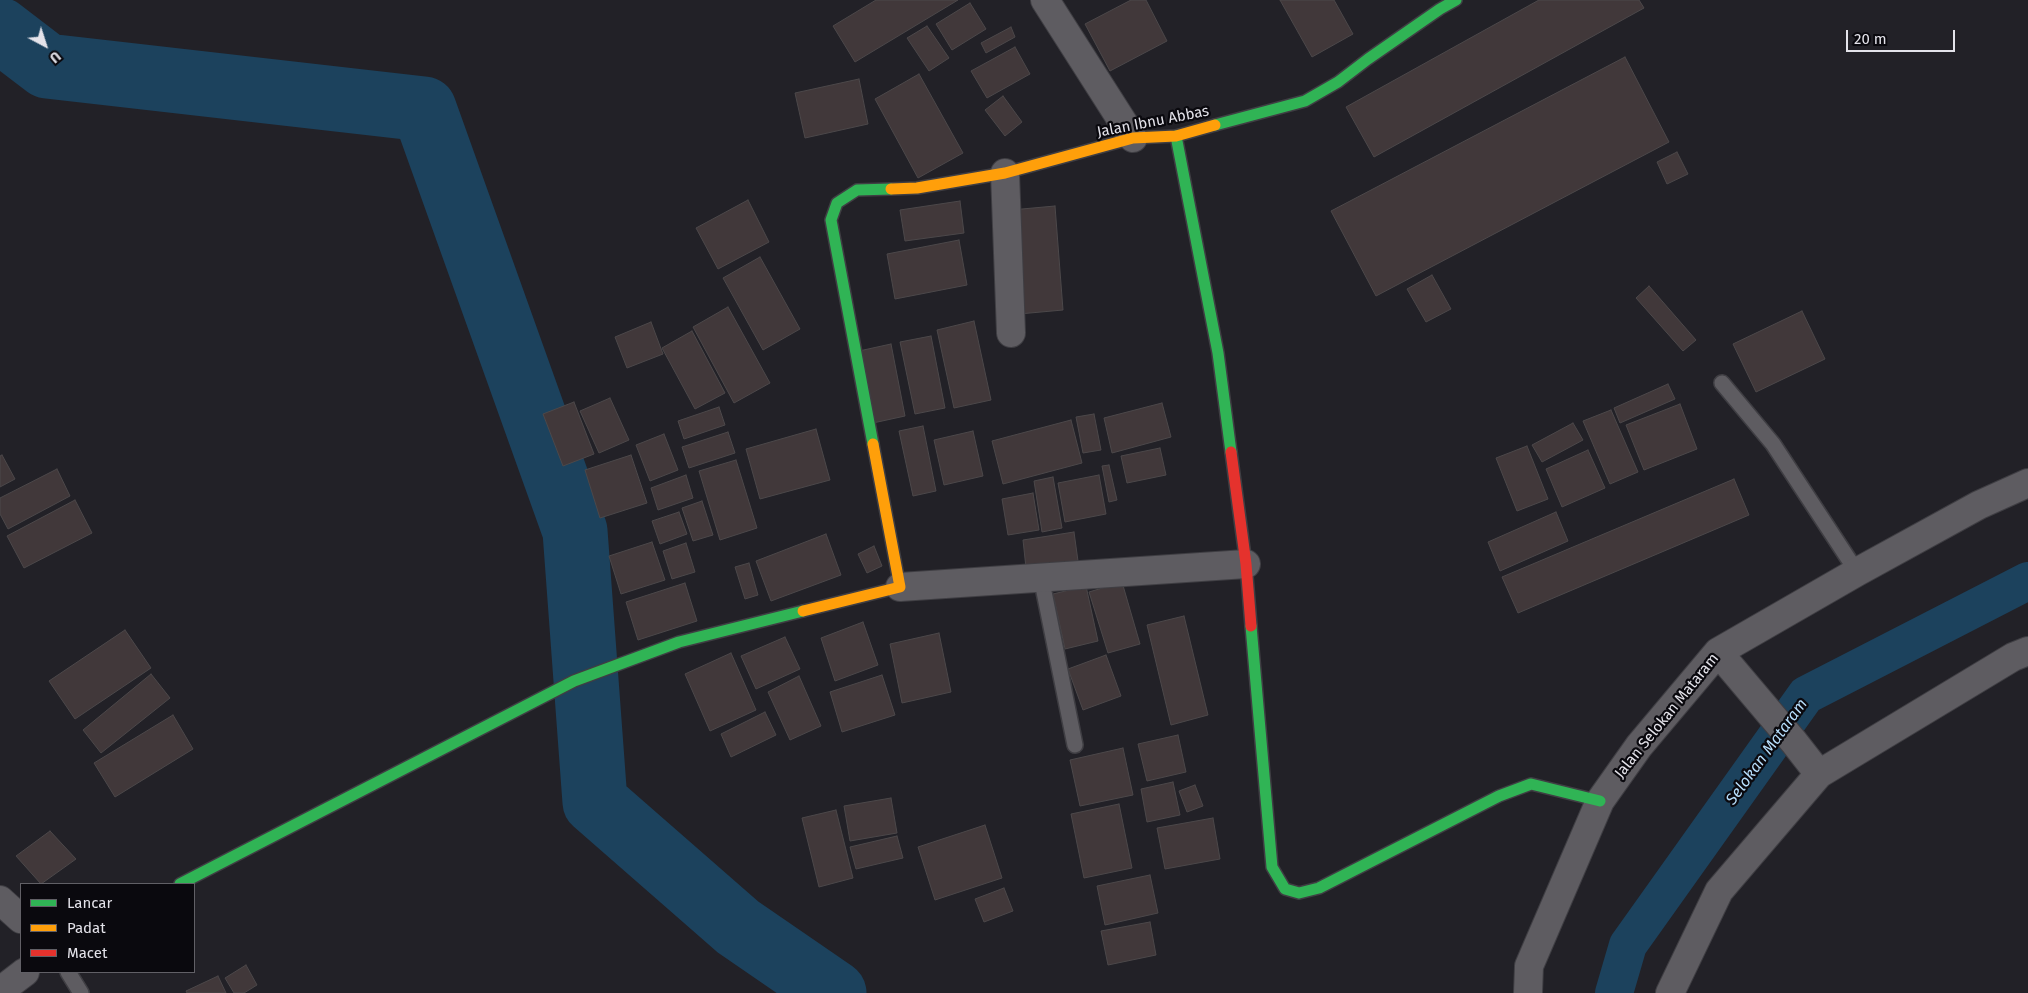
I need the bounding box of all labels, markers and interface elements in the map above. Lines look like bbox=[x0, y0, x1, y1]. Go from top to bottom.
north arrow bbox=[20, 20, 70, 70]
scale bar bbox=[1848, 20, 1957, 52]
text: 20 m bbox=[1854, 30, 1887, 48]
text: U bbox=[46, 47, 64, 66]
street label: Jalan Ibnu Abbas bbox=[1095, 102, 1211, 142]
street label: Jalan Selokan Mataram bbox=[1611, 650, 1723, 782]
water label: Selokan Mataram bbox=[1722, 695, 1812, 809]
legend bbox=[20, 883, 195, 973]
text: Lancar bbox=[67, 894, 112, 912]
text: Padat bbox=[67, 919, 106, 937]
text: Macet bbox=[67, 944, 107, 962]

